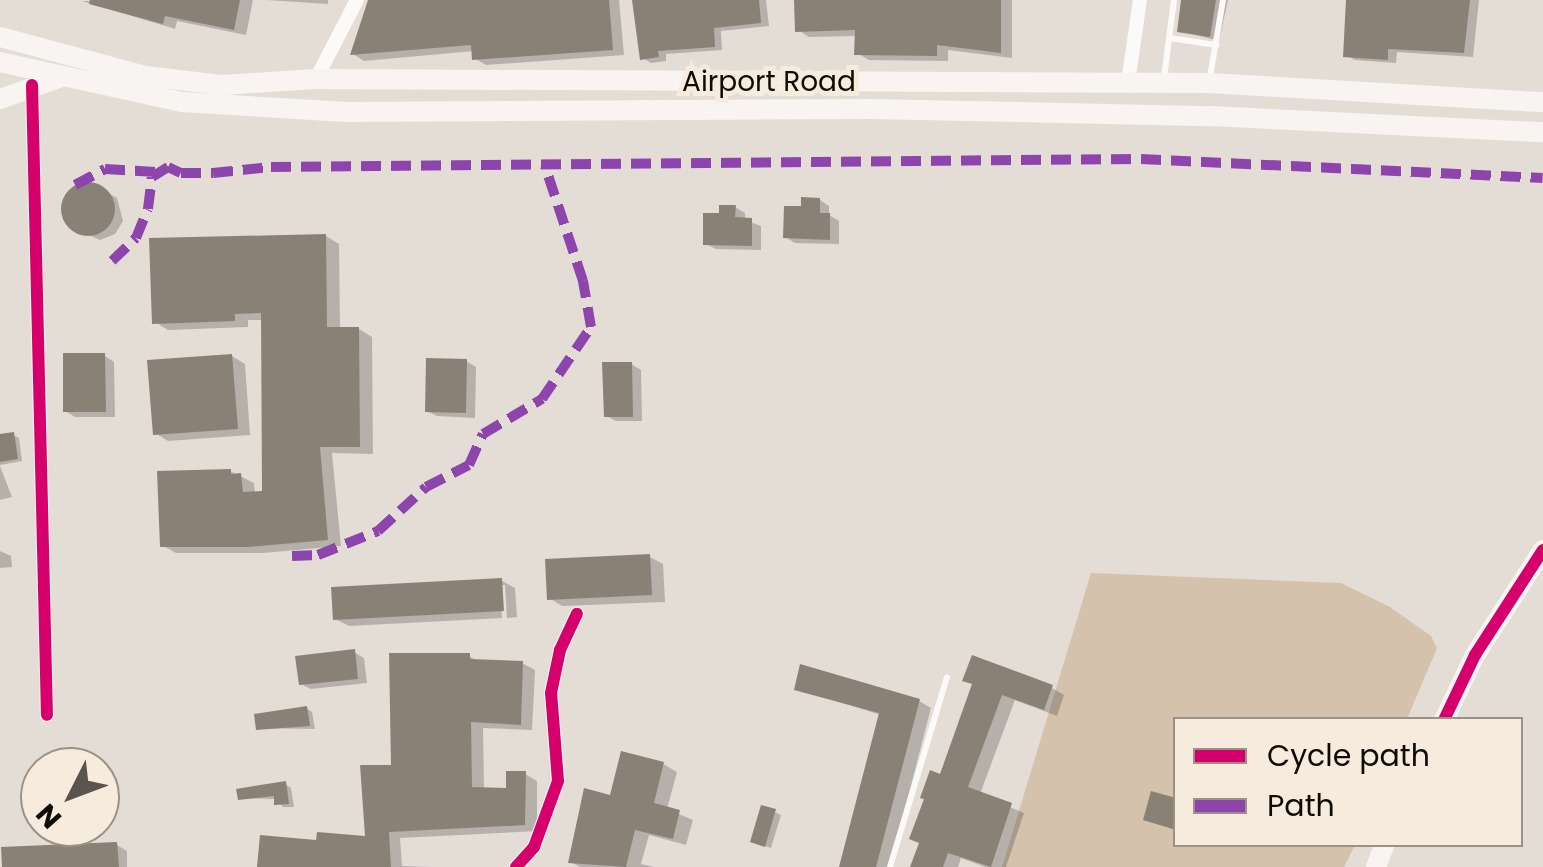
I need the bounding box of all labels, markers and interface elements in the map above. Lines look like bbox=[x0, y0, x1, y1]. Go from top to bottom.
street label: Airport Road bbox=[682, 65, 856, 99]
legend bbox=[1173, 717, 1523, 847]
text: Cycle path bbox=[1267, 734, 1430, 777]
north arrow bbox=[20, 747, 120, 847]
text: Path bbox=[1267, 784, 1335, 827]
text: N bbox=[27, 795, 70, 837]

